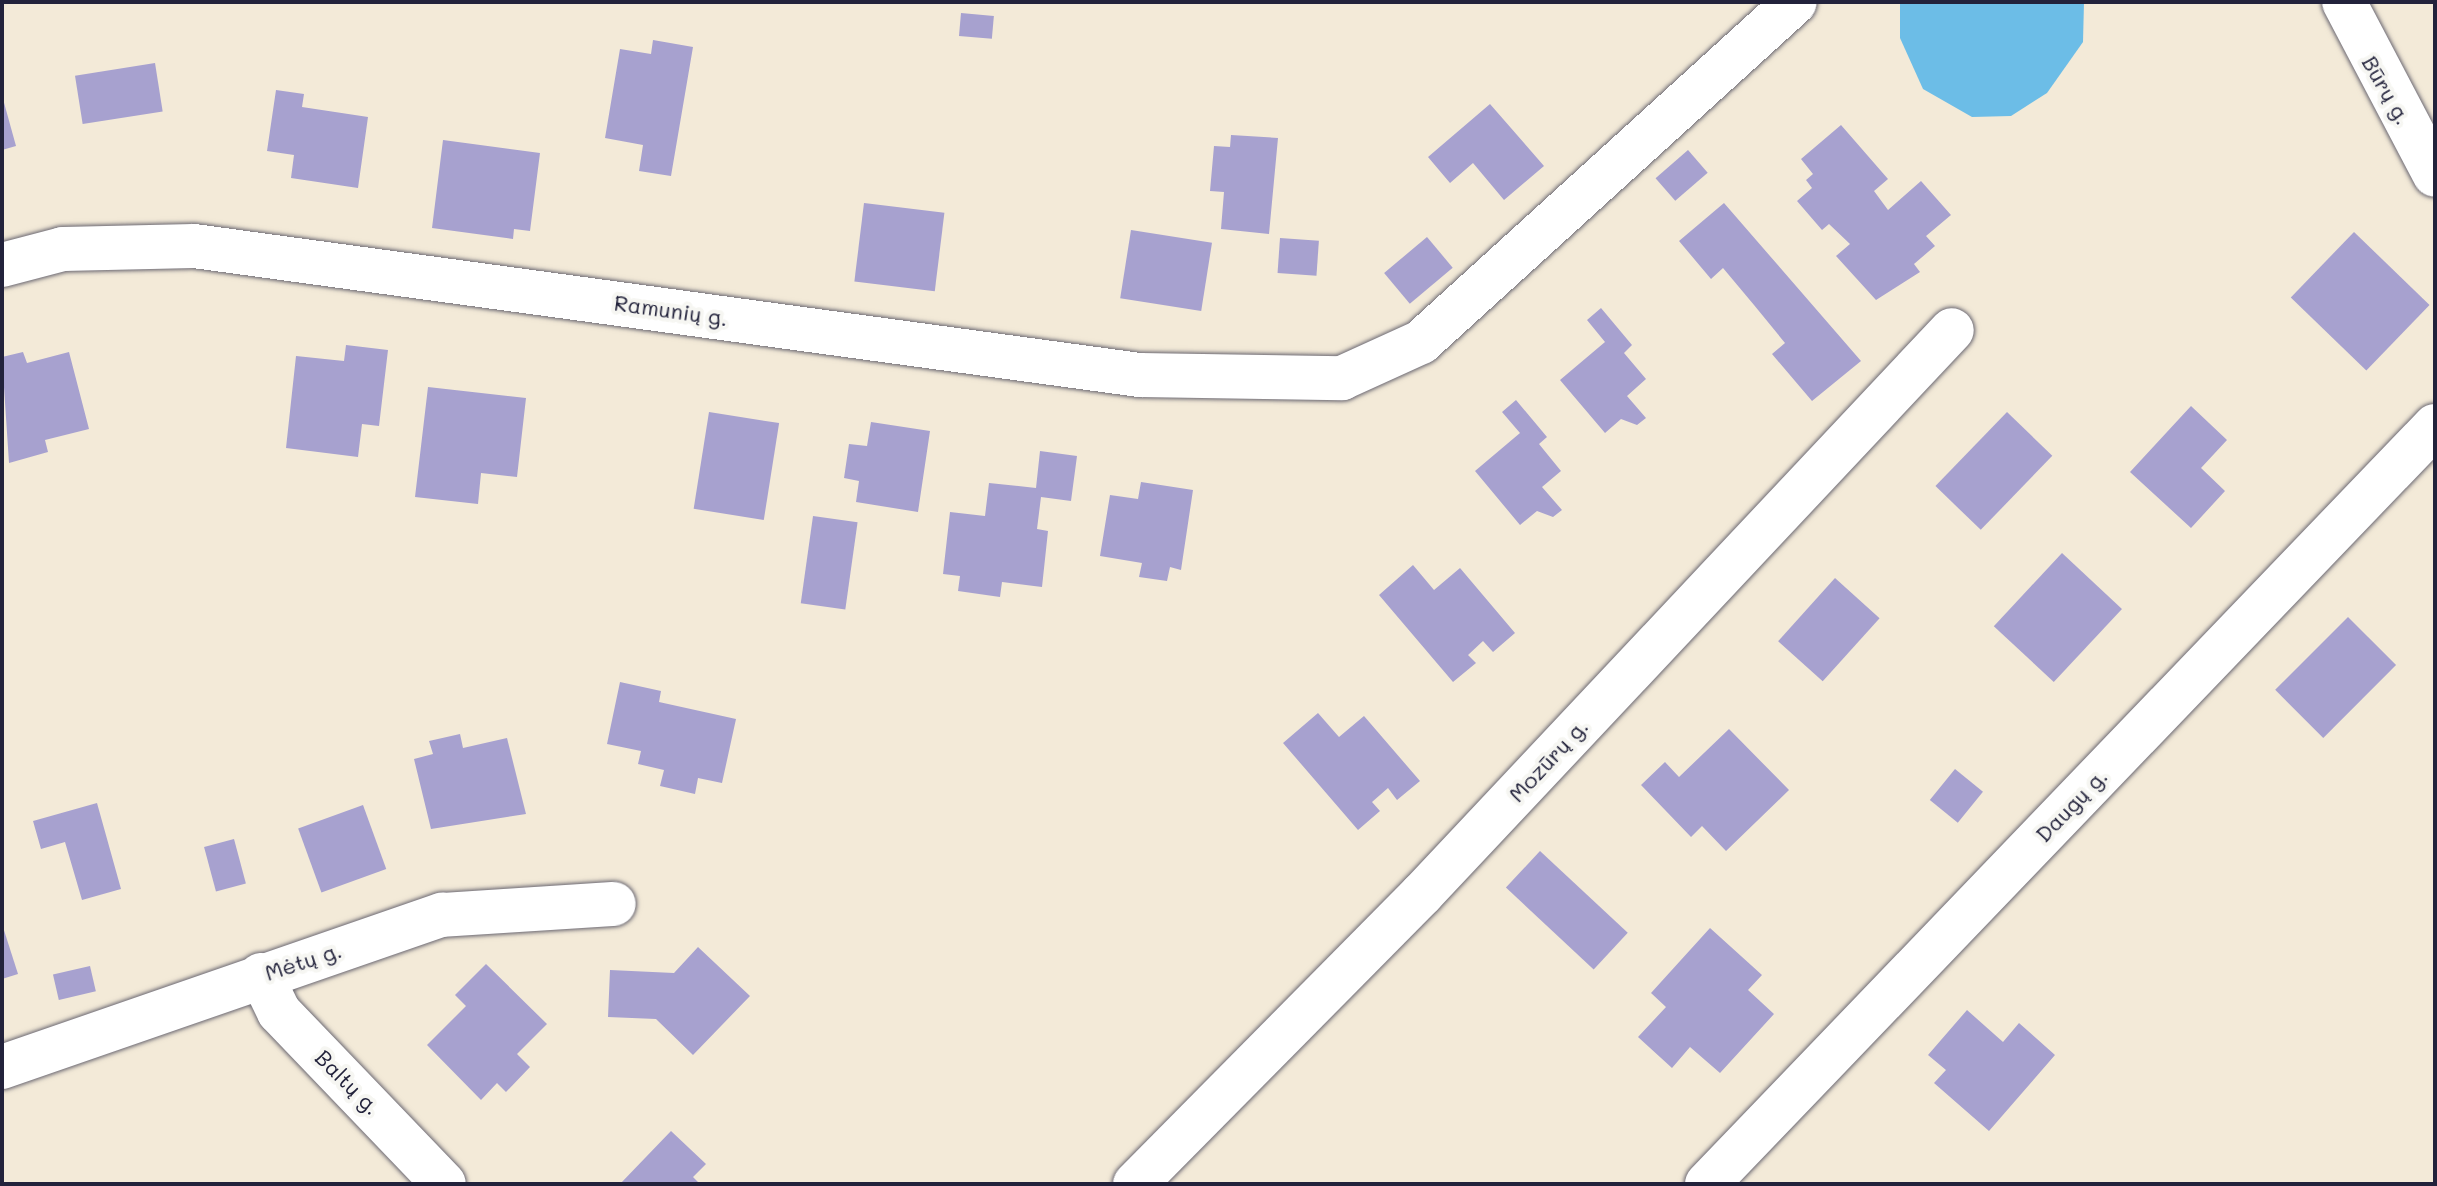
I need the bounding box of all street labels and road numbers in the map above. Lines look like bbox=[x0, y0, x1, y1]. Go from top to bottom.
street label: Būrų g. bbox=[2357, 51, 2417, 129]
street label: Ramunių g. bbox=[612, 289, 730, 331]
street label: Mozūrų g. bbox=[1503, 713, 1593, 807]
street label: Daugų g. bbox=[2030, 763, 2112, 847]
street label: Mėtų g. bbox=[261, 936, 345, 986]
street label: Baltų g. bbox=[310, 1044, 386, 1120]

